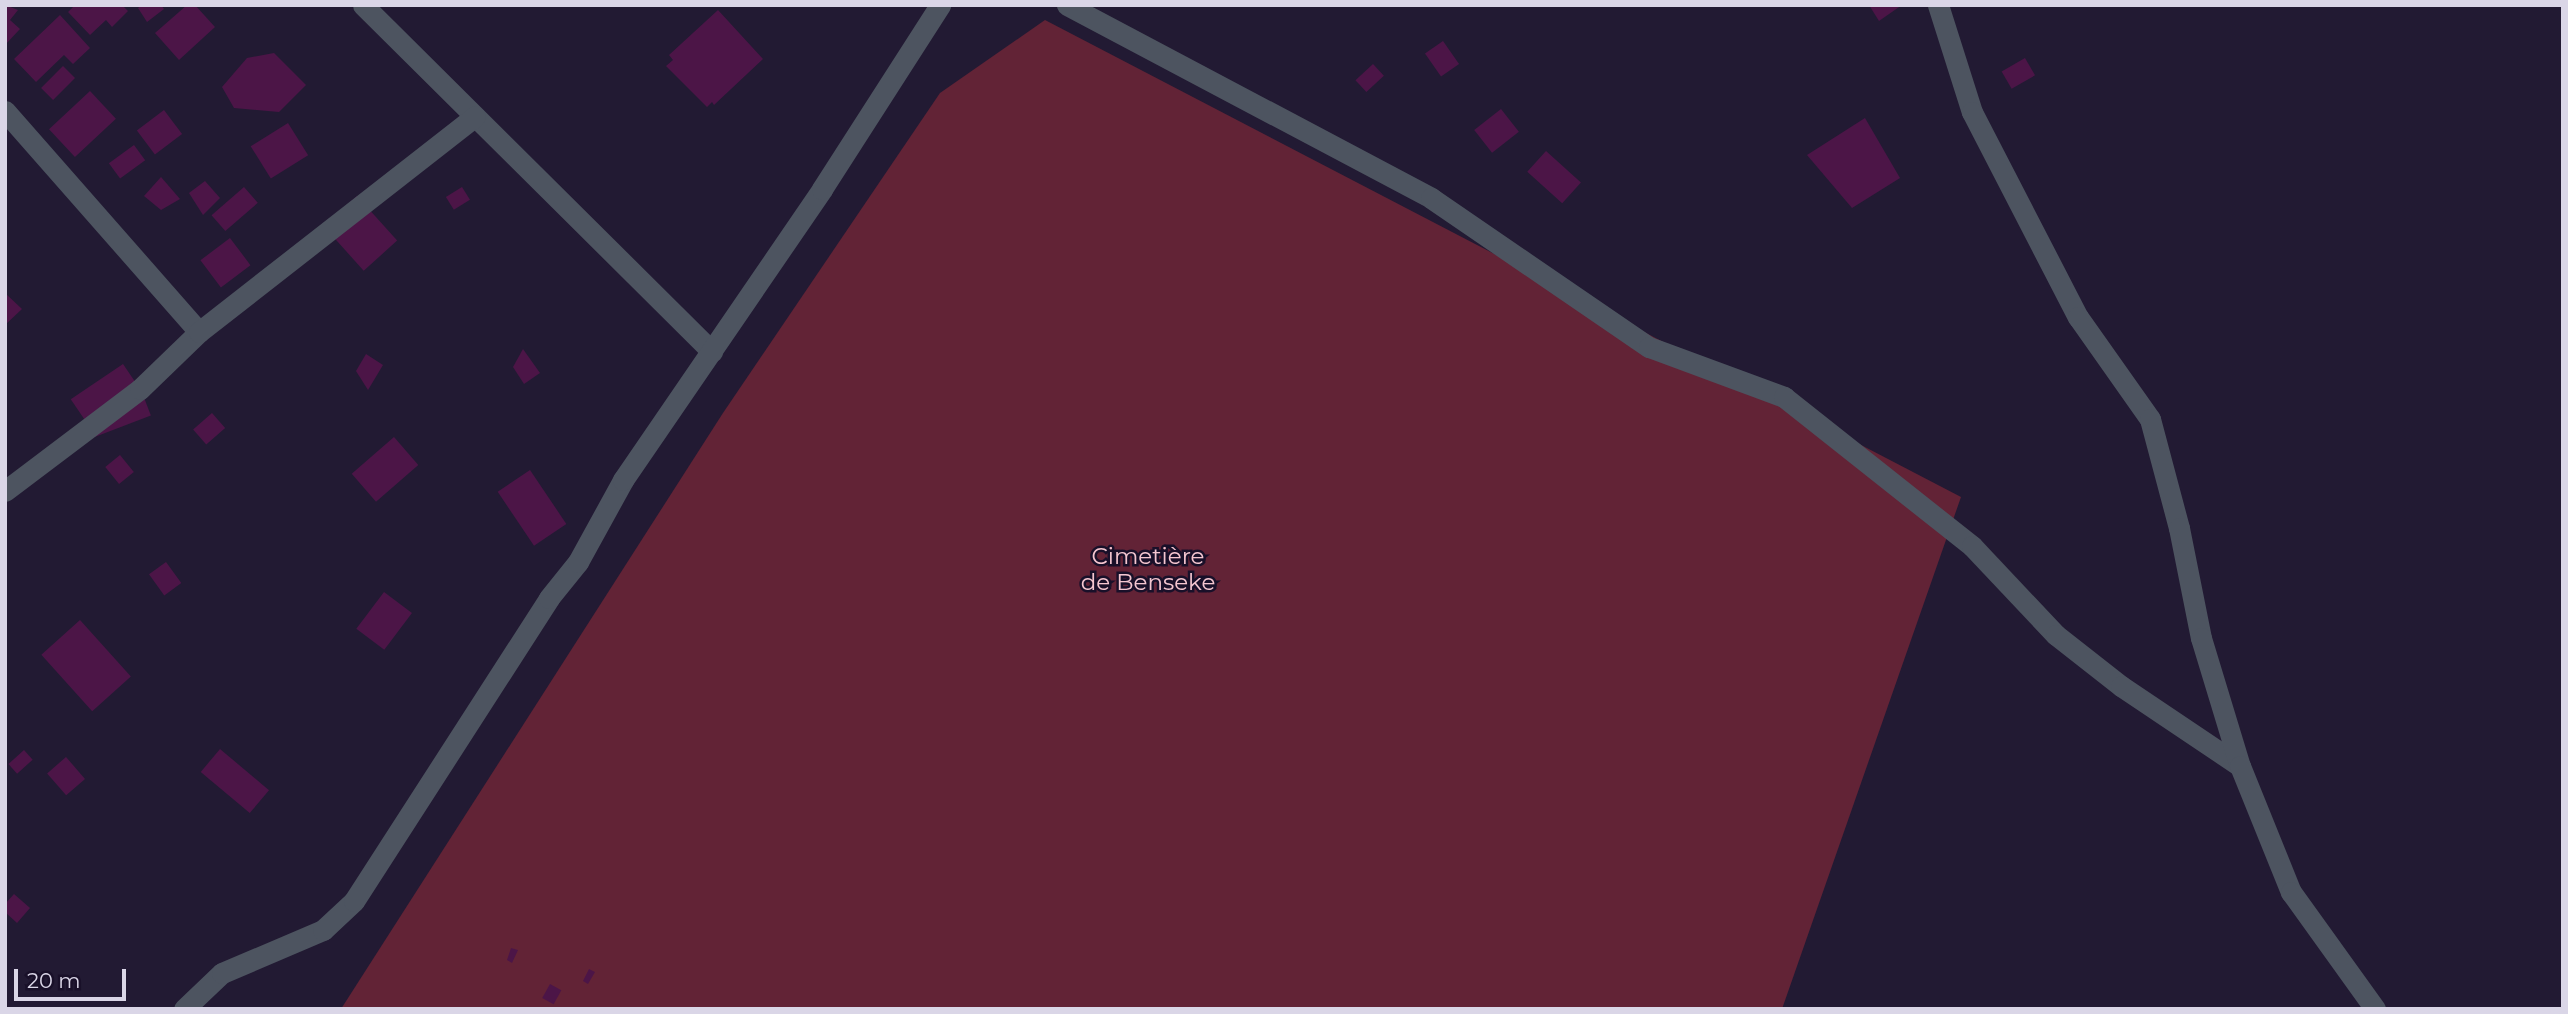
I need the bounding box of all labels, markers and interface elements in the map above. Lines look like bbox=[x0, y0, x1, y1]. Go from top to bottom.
park label: Cimetière de Benseke bbox=[1081, 542, 1215, 596]
scale bar bbox=[18, 954, 130, 998]
text: 20 m bbox=[27, 968, 81, 993]

